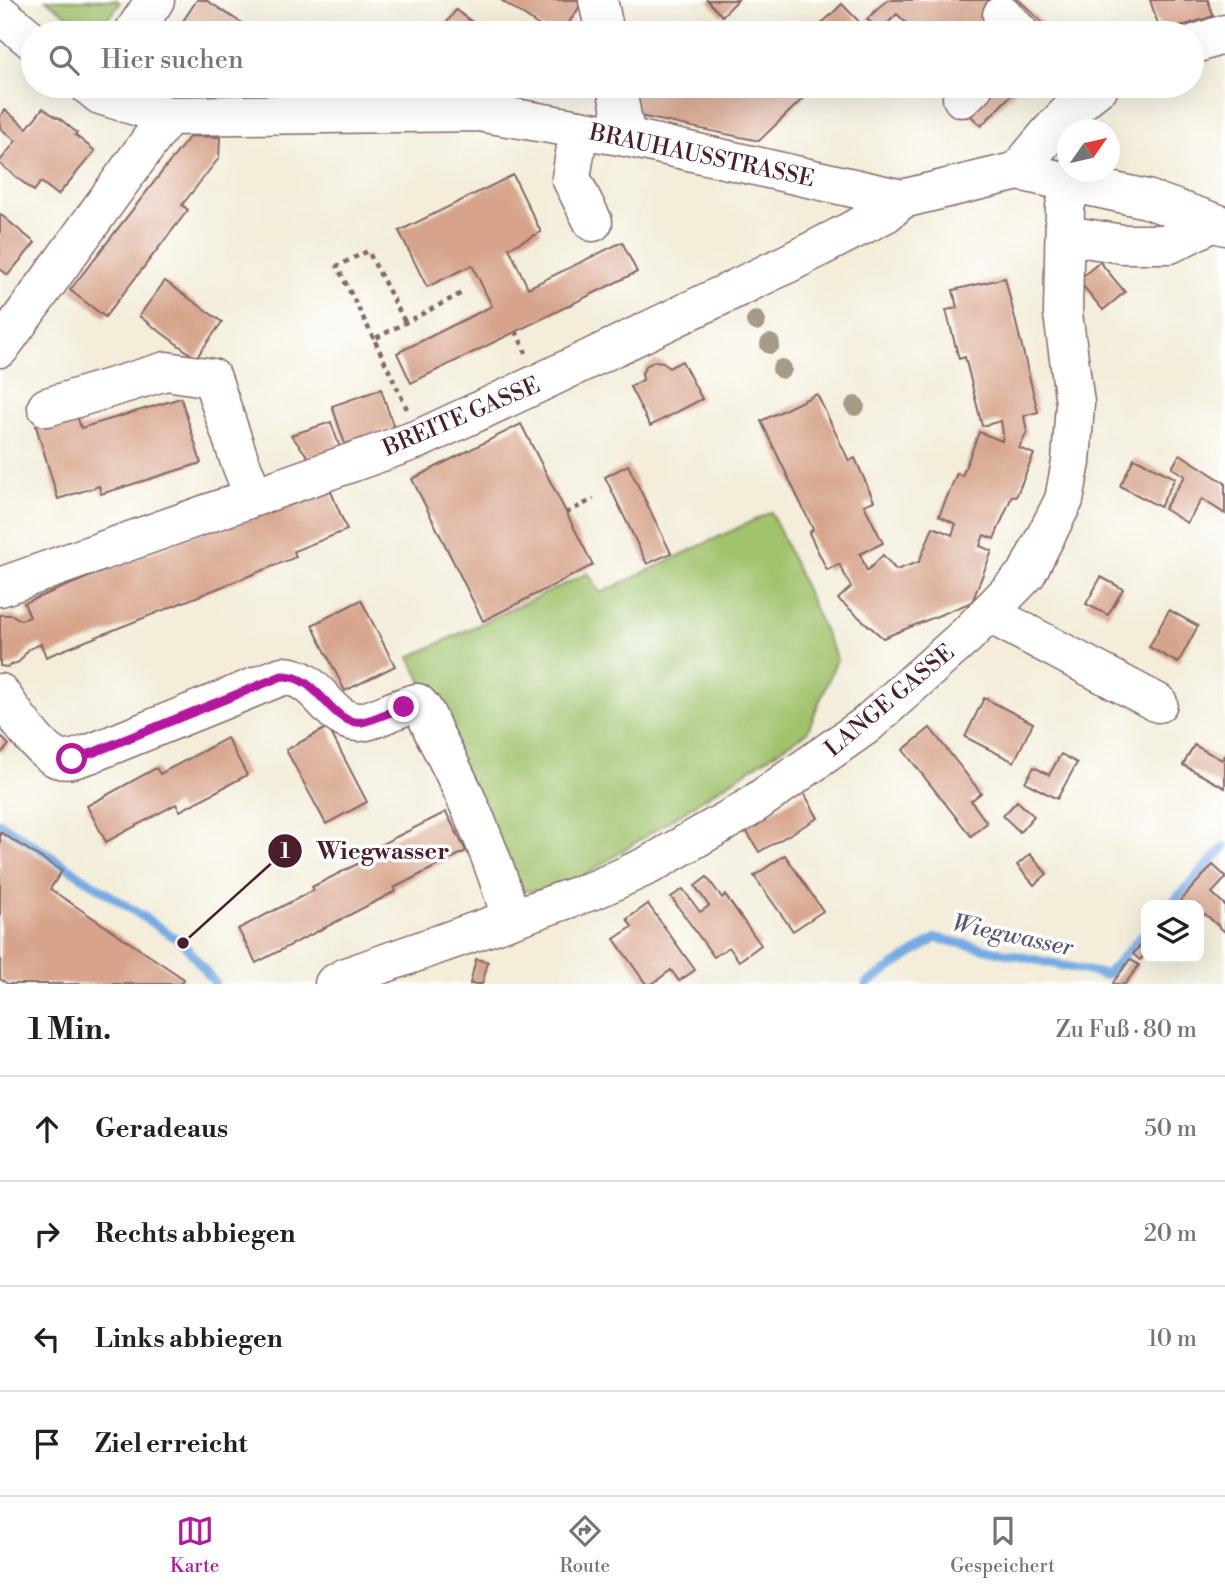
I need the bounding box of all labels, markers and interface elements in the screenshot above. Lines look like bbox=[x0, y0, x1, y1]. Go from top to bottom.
search box bbox=[21, 21, 1204, 98]
icon: search bbox=[45, 41, 83, 79]
text: Hier suchen bbox=[101, 44, 243, 76]
street label: BRAUHAUSSTRASSE bbox=[586, 118, 817, 194]
north arrow bbox=[1057, 119, 1120, 182]
street label: BREITE GASSE bbox=[378, 371, 544, 463]
street label: LANGE GASSE bbox=[819, 638, 960, 763]
route end bbox=[388, 691, 419, 722]
route start bbox=[56, 743, 87, 774]
callout: Wiegwasser bbox=[268, 828, 464, 873]
text: Wiegwasser bbox=[316, 837, 449, 867]
text: 1 bbox=[280, 839, 290, 865]
map controls bbox=[1141, 900, 1204, 963]
button: layers bbox=[1141, 900, 1204, 963]
water label: Wiegwasser bbox=[950, 909, 1077, 964]
text: 1 Min. bbox=[28, 1011, 111, 1049]
text: Zu Fuß · 80 m bbox=[1056, 1016, 1197, 1044]
icon: ahead bbox=[28, 1110, 66, 1148]
text: Geradeaus bbox=[95, 1113, 228, 1145]
text: 50 m bbox=[1144, 1115, 1197, 1143]
icon: right bbox=[28, 1215, 66, 1253]
text: Rechts abbiegen bbox=[95, 1218, 295, 1250]
text: 20 m bbox=[1144, 1220, 1197, 1248]
icon: left bbox=[28, 1320, 66, 1358]
text: Links abbiegen bbox=[95, 1323, 283, 1355]
text: 10 m bbox=[1148, 1325, 1197, 1353]
icon: arrive bbox=[28, 1425, 66, 1463]
text: Ziel erreicht bbox=[95, 1428, 247, 1460]
tab: Karte bbox=[170, 1512, 219, 1578]
tab: Route bbox=[559, 1512, 610, 1578]
tab: Gespeichert bbox=[950, 1512, 1055, 1578]

